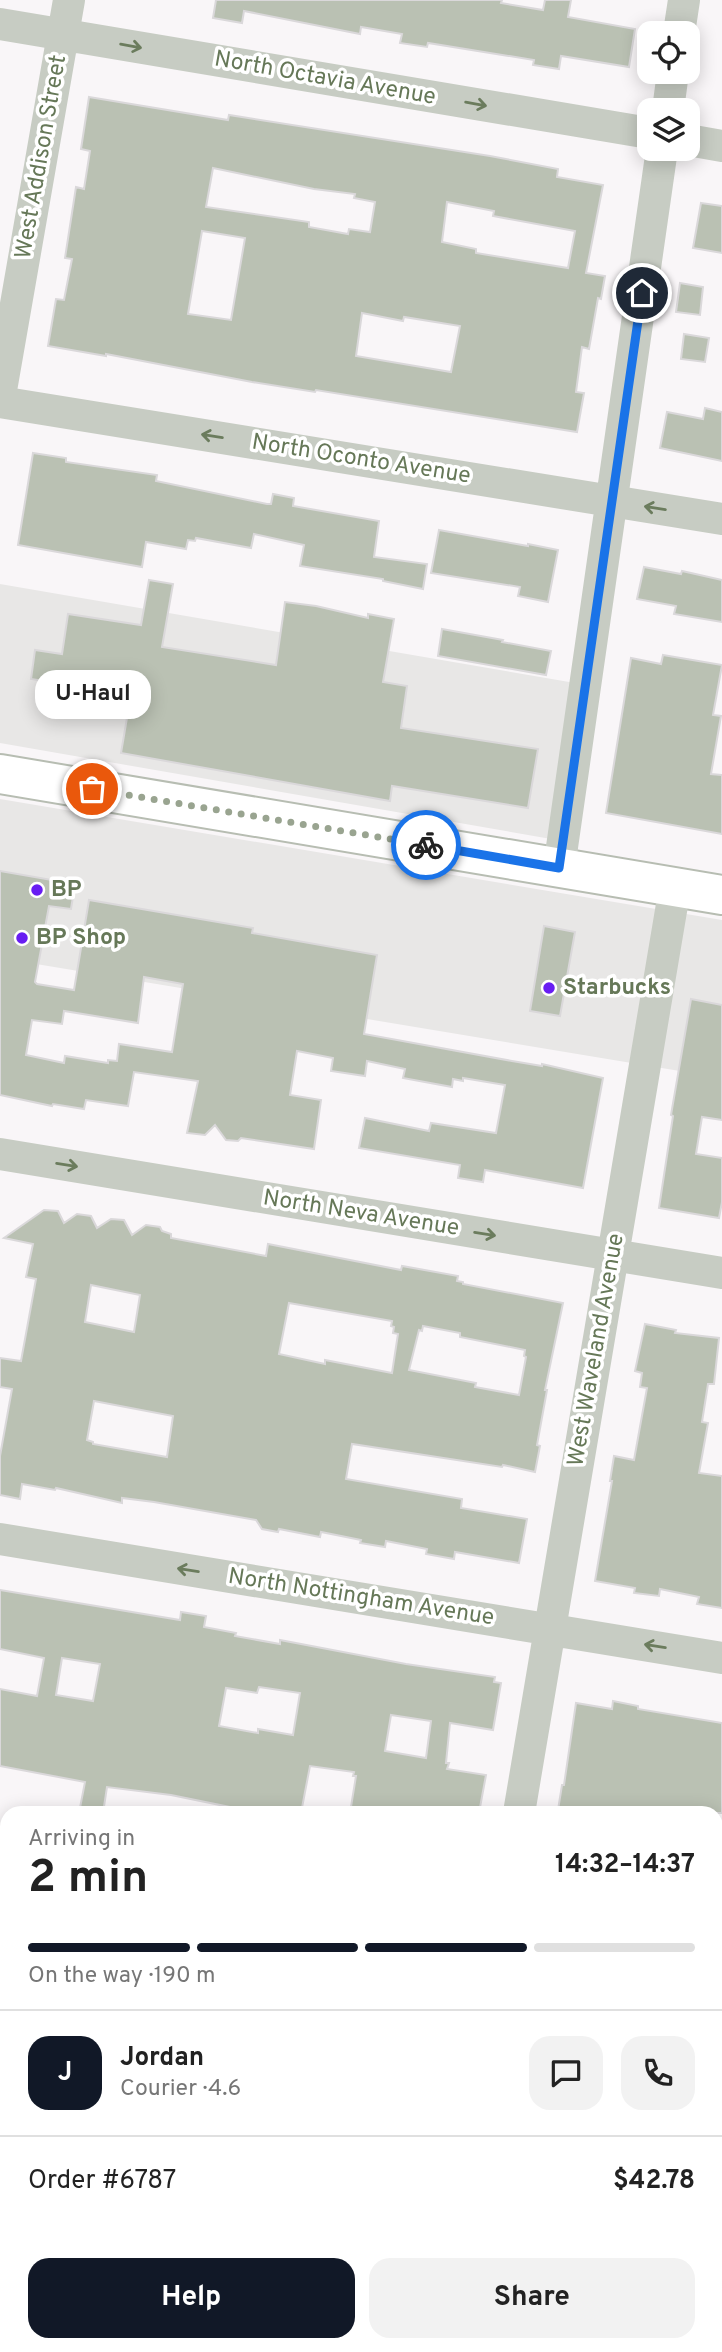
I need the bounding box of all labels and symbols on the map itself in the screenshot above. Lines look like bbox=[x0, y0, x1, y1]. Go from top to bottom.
one-way arrow bbox=[119, 40, 141, 53]
street label: North Octavia Avenue bbox=[212, 45, 438, 113]
street label: West Addison Street bbox=[10, 53, 74, 261]
one-way arrow bbox=[464, 98, 487, 111]
pin bbox=[612, 263, 672, 323]
street label: North Oconto Avenue bbox=[250, 428, 472, 492]
one-way arrow bbox=[201, 429, 224, 442]
one-way arrow bbox=[644, 501, 667, 514]
callout: U-Haul bbox=[34, 670, 150, 719]
pin bbox=[62, 759, 122, 819]
courier bbox=[391, 810, 461, 880]
place label: BP bbox=[51, 876, 82, 905]
marker: BP bbox=[29, 882, 45, 898]
place label: BP Shop bbox=[36, 924, 126, 953]
marker: BP Shop bbox=[14, 930, 30, 946]
place label: Starbucks bbox=[563, 974, 671, 1003]
marker: Starbucks bbox=[541, 980, 557, 996]
one-way arrow bbox=[55, 1159, 78, 1172]
street label: North Neva Avenue bbox=[261, 1184, 461, 1244]
one-way arrow bbox=[473, 1228, 496, 1241]
street label: West Waveland Avenue bbox=[562, 1231, 632, 1469]
one-way arrow bbox=[177, 1563, 200, 1576]
street label: North Nottingham Avenue bbox=[226, 1563, 496, 1633]
one-way arrow bbox=[644, 1639, 667, 1652]

